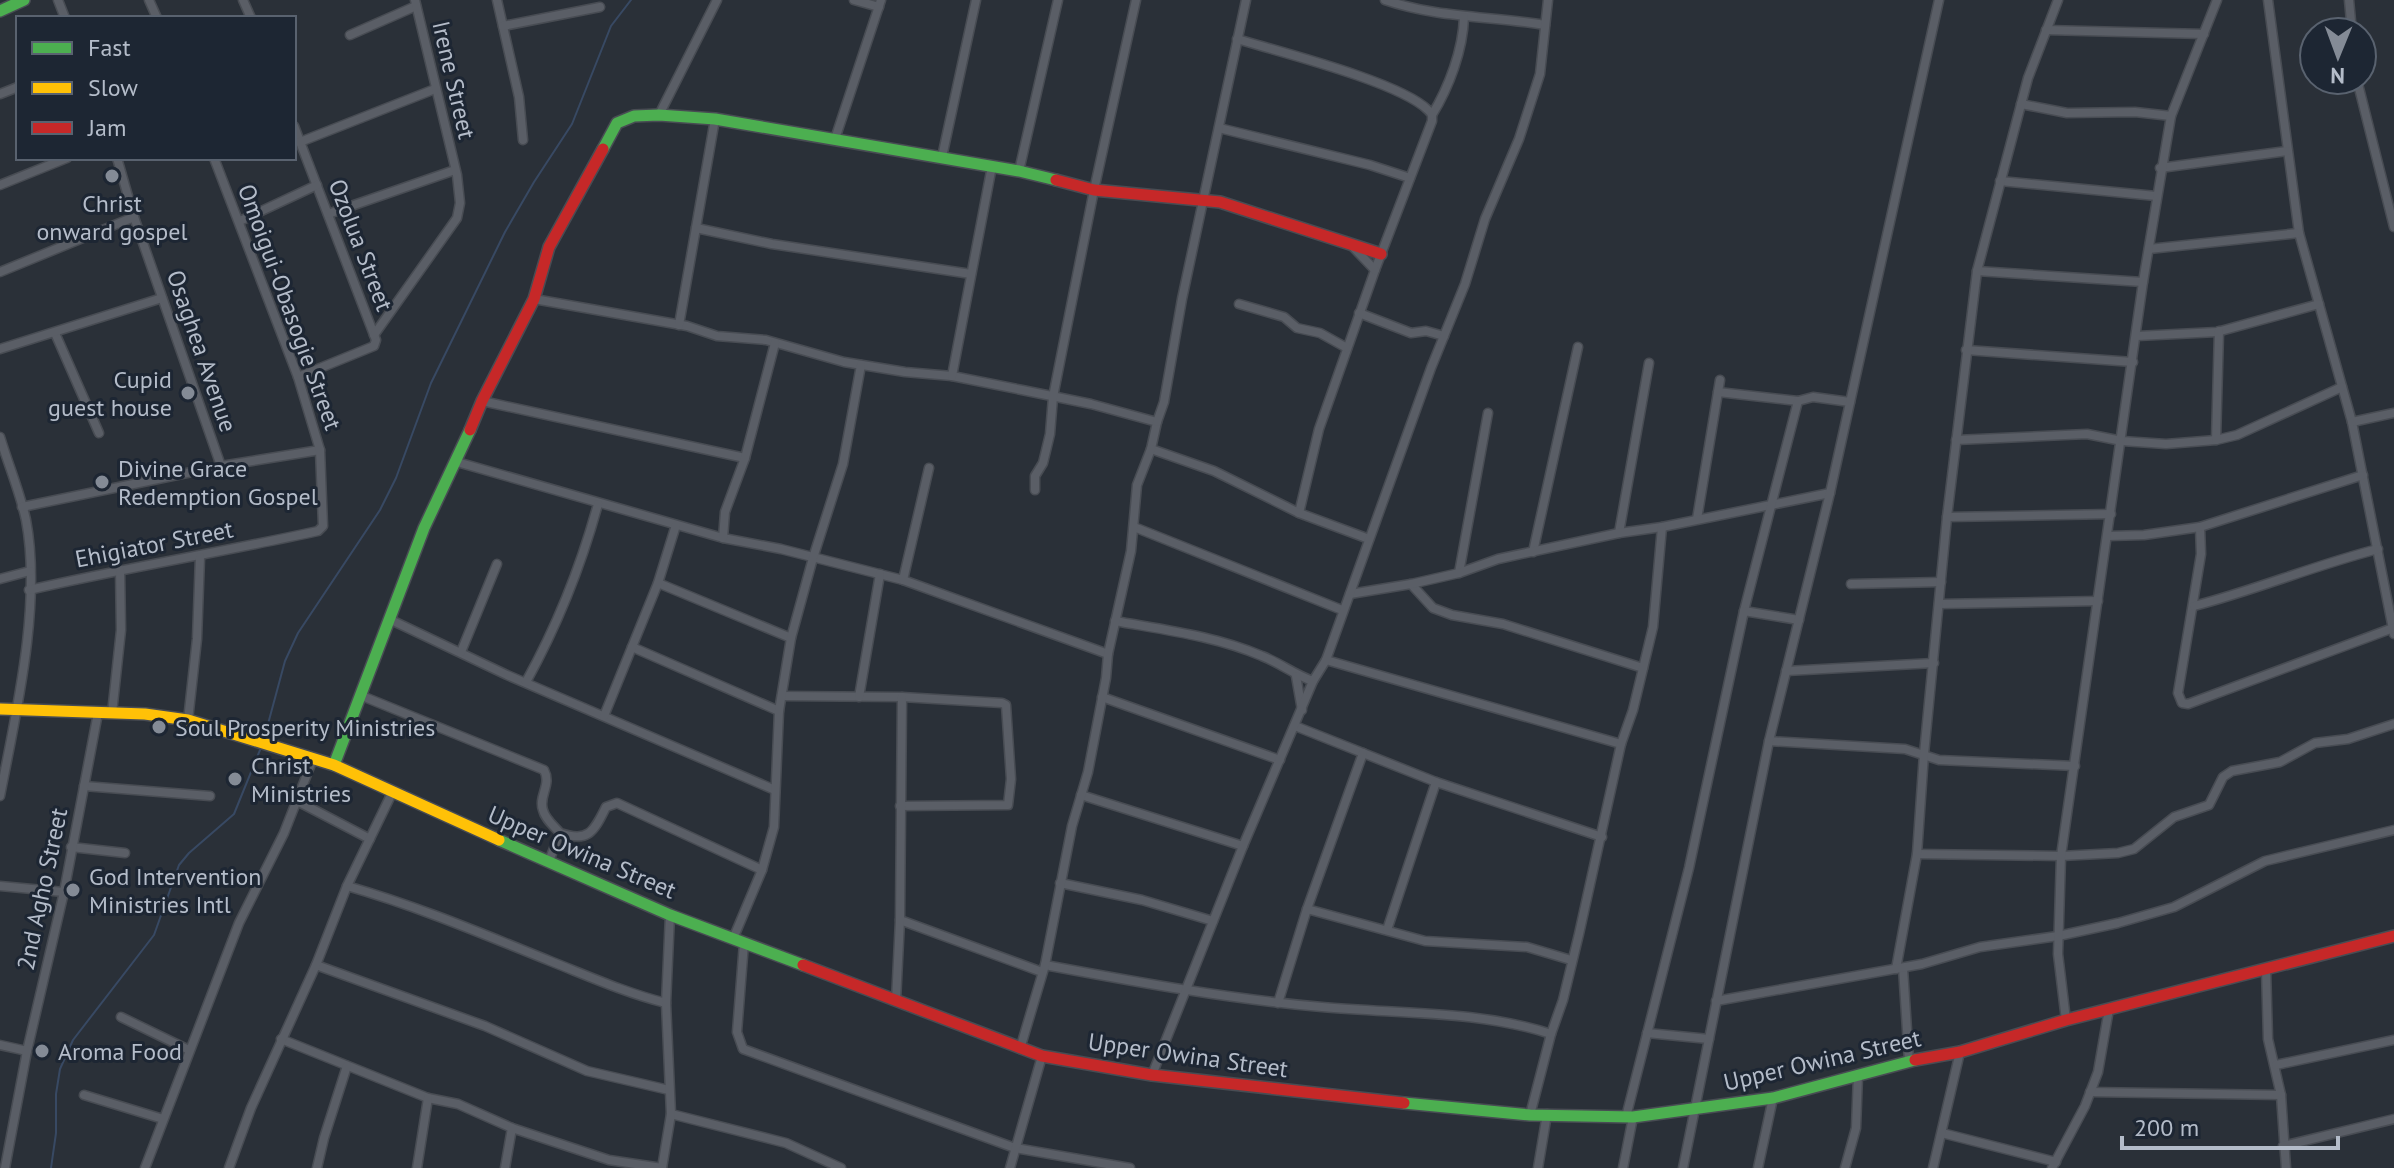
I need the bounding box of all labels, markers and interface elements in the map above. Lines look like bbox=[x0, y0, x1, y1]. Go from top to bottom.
legend bbox=[16, 16, 296, 160]
north arrow bbox=[2298, 16, 2378, 96]
street label: Irene Street bbox=[425, 18, 483, 142]
text: Fast bbox=[88, 32, 131, 63]
text: N bbox=[2330, 62, 2345, 90]
text: Slow bbox=[88, 72, 138, 103]
text: Jam bbox=[87, 112, 126, 143]
marker: Christ onward gospel bbox=[103, 167, 121, 185]
street label: Ozolua Street bbox=[322, 175, 400, 315]
street label: Omoigui-Obasogie Street bbox=[231, 180, 349, 434]
place label: Christ onward gospel bbox=[36, 188, 188, 247]
street label: Osaghea Avenue bbox=[160, 266, 244, 436]
place label: Cupid guest house bbox=[48, 364, 172, 423]
marker: Cupid guest house bbox=[179, 384, 197, 402]
place label: Divine Grace Redemption Gospel bbox=[118, 453, 318, 512]
marker: Divine Grace Redemption Gospel bbox=[93, 473, 111, 491]
street label: Ehigiator Street bbox=[72, 513, 236, 575]
place label: Soul Prosperity Ministries bbox=[175, 712, 435, 743]
marker: Soul Prosperity Ministries bbox=[150, 718, 168, 736]
place label: Christ Ministries bbox=[251, 750, 351, 809]
marker: Christ Ministries bbox=[226, 770, 244, 788]
street label: Upper Owina Street bbox=[483, 798, 681, 906]
street label: 2nd Agho Street bbox=[10, 805, 74, 973]
place label: God Intervention Ministries Intl bbox=[89, 861, 261, 920]
marker: God Intervention Ministries Intl bbox=[64, 881, 82, 899]
street label: Upper Owina Street bbox=[1720, 1022, 1924, 1098]
street label: Upper Owina Street bbox=[1086, 1026, 1290, 1084]
place label: Aroma Food bbox=[58, 1036, 182, 1067]
marker: Aroma Food bbox=[33, 1042, 51, 1060]
scale bar bbox=[2122, 1100, 2338, 1150]
text: 200 m bbox=[2134, 1112, 2199, 1143]

